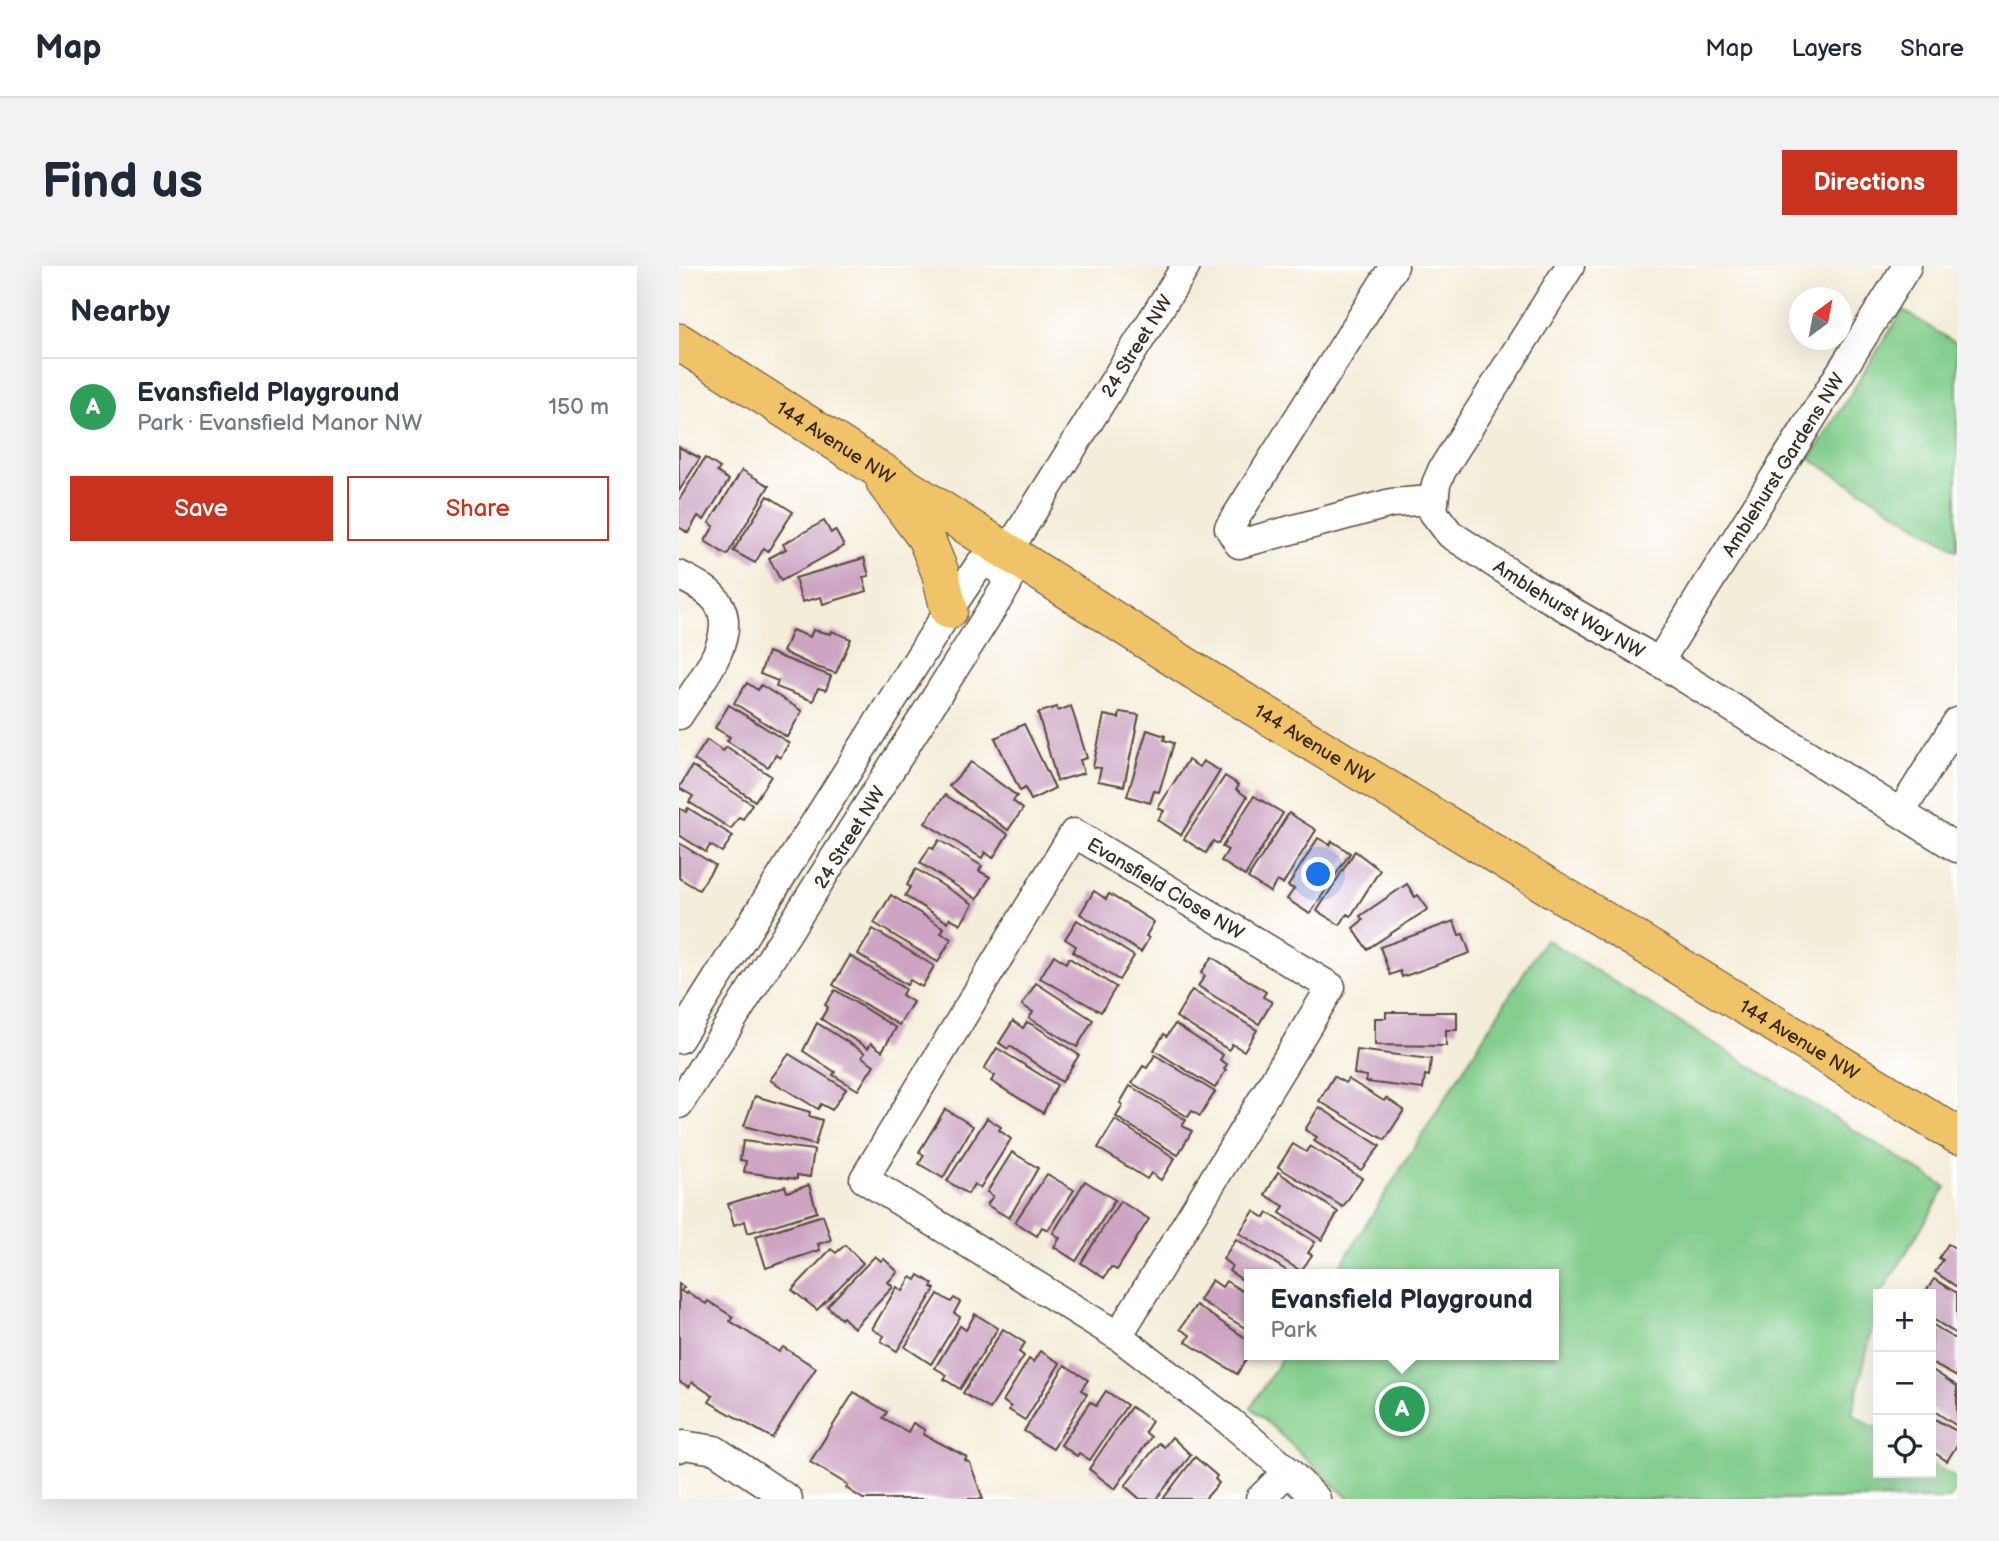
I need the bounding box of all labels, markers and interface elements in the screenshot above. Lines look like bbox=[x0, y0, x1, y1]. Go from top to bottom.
text: Map bbox=[35, 28, 101, 68]
text: Map bbox=[1705, 34, 1753, 63]
text: Layers bbox=[1791, 34, 1862, 63]
text: Share bbox=[1900, 34, 1964, 63]
button: Directions bbox=[1782, 150, 1957, 215]
text: Find us bbox=[42, 153, 203, 212]
north arrow bbox=[1789, 287, 1852, 350]
street label: 24 Street NW bbox=[1097, 291, 1178, 402]
text: Nearby bbox=[70, 294, 170, 330]
street label: Amblehurst Gardens NW bbox=[1718, 369, 1850, 562]
text: Evansfield Playground bbox=[137, 378, 399, 409]
text: A bbox=[86, 393, 100, 421]
text: 150 m bbox=[548, 393, 609, 421]
street label: 144 Avenue NW bbox=[771, 397, 899, 490]
text: Park · Evansfield Manor NW bbox=[137, 409, 423, 437]
button: Save bbox=[70, 476, 333, 541]
button: Share bbox=[347, 476, 609, 541]
street label: Amblehurst Way NW bbox=[1489, 556, 1648, 664]
street label: 144 Avenue NW bbox=[1249, 700, 1378, 791]
street label: 24 Street NW bbox=[810, 782, 891, 893]
street label: Evansfield Close NW bbox=[1083, 833, 1248, 945]
your location bbox=[1301, 857, 1335, 891]
street label: 144 Avenue NW bbox=[1735, 995, 1863, 1086]
popup bbox=[1244, 1269, 1559, 1360]
text: Evansfield Playground bbox=[1270, 1285, 1533, 1316]
map controls bbox=[1873, 1289, 1936, 1478]
button: + bbox=[1873, 1289, 1936, 1352]
text: Park bbox=[1270, 1316, 1316, 1344]
button: − bbox=[1873, 1352, 1936, 1415]
pin: A bbox=[1379, 1383, 1425, 1435]
button: locate bbox=[1873, 1415, 1936, 1478]

